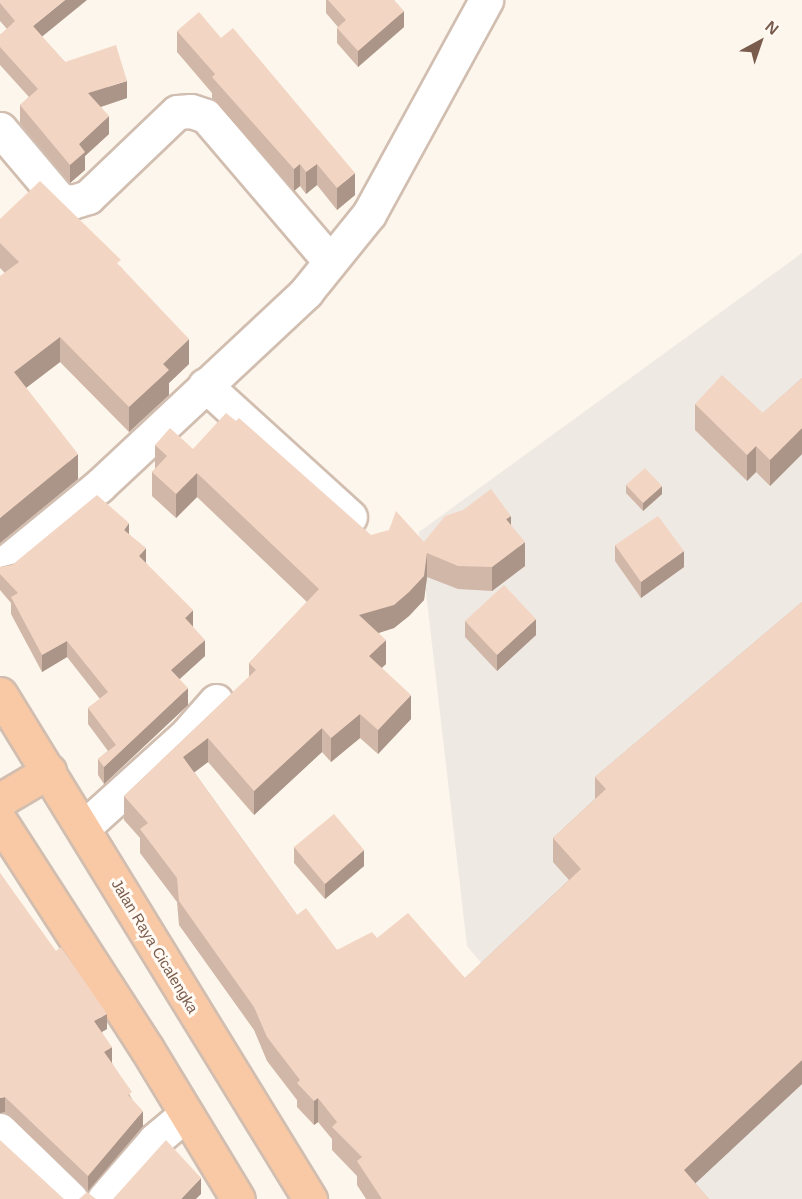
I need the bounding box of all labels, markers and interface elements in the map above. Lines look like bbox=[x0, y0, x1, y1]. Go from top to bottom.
north arrow bbox=[730, 12, 790, 72]
text: N bbox=[762, 18, 782, 38]
street label: Jalan Raya Cicalengka bbox=[108, 876, 202, 1016]

